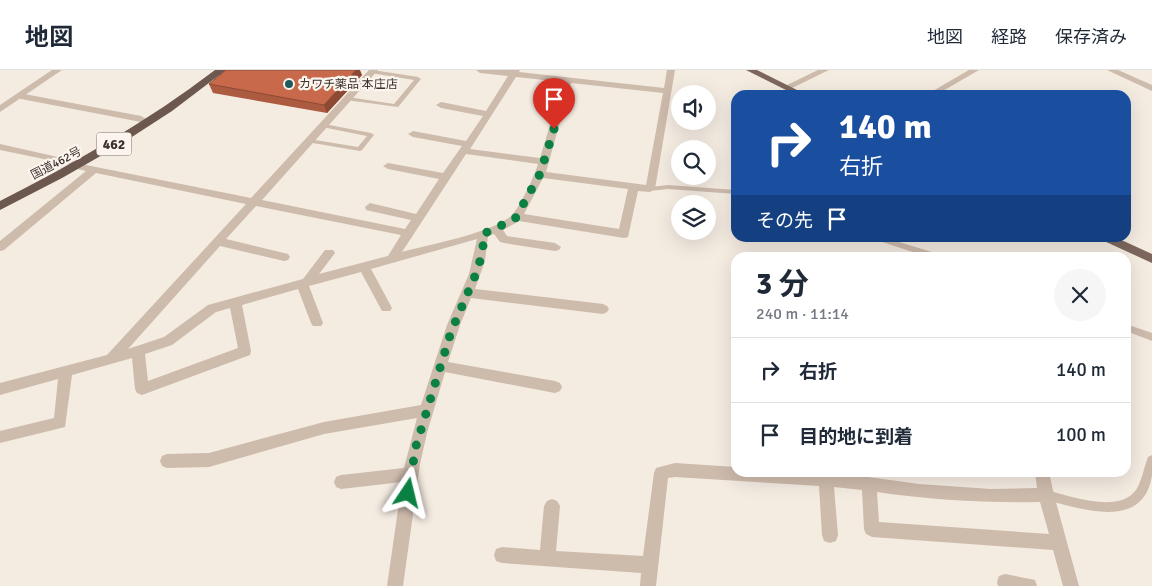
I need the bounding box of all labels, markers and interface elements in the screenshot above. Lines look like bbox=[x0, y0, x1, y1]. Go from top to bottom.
text: 地図 bbox=[25, 22, 73, 52]
text: 地図 bbox=[927, 26, 963, 48]
text: 経路 bbox=[991, 26, 1027, 48]
text: 保存済み bbox=[1055, 26, 1127, 48]
place label: カワチ薬品 本庄店 bbox=[299, 77, 398, 92]
marker: カワチ薬品 本庄店 bbox=[283, 78, 295, 90]
pin bbox=[533, 78, 575, 129]
icon: arrive bbox=[540, 85, 568, 113]
map controls bbox=[671, 85, 716, 240]
button: sound bbox=[671, 85, 716, 130]
text: 140 m bbox=[839, 105, 932, 148]
icon: right bbox=[756, 110, 821, 175]
road number: 462 bbox=[96, 132, 132, 156]
button: search bbox=[671, 140, 716, 185]
street label: 国道462号 bbox=[28, 144, 84, 183]
text: 右折 bbox=[839, 153, 883, 180]
button: layers bbox=[671, 195, 716, 240]
icon: arrive bbox=[823, 205, 851, 233]
text: その先 bbox=[756, 209, 813, 233]
text: 3 分 bbox=[756, 266, 809, 303]
button: close bbox=[1054, 269, 1106, 321]
text: 240 m · 11:14 bbox=[756, 304, 849, 324]
icon: right bbox=[756, 356, 784, 384]
text: 140 m bbox=[1056, 358, 1106, 382]
text: 右折 bbox=[799, 360, 837, 384]
icon: arrive bbox=[756, 421, 784, 449]
text: 100 m bbox=[1056, 423, 1106, 447]
text: 目的地に到着 bbox=[799, 425, 913, 449]
position arrow bbox=[381, 466, 433, 518]

